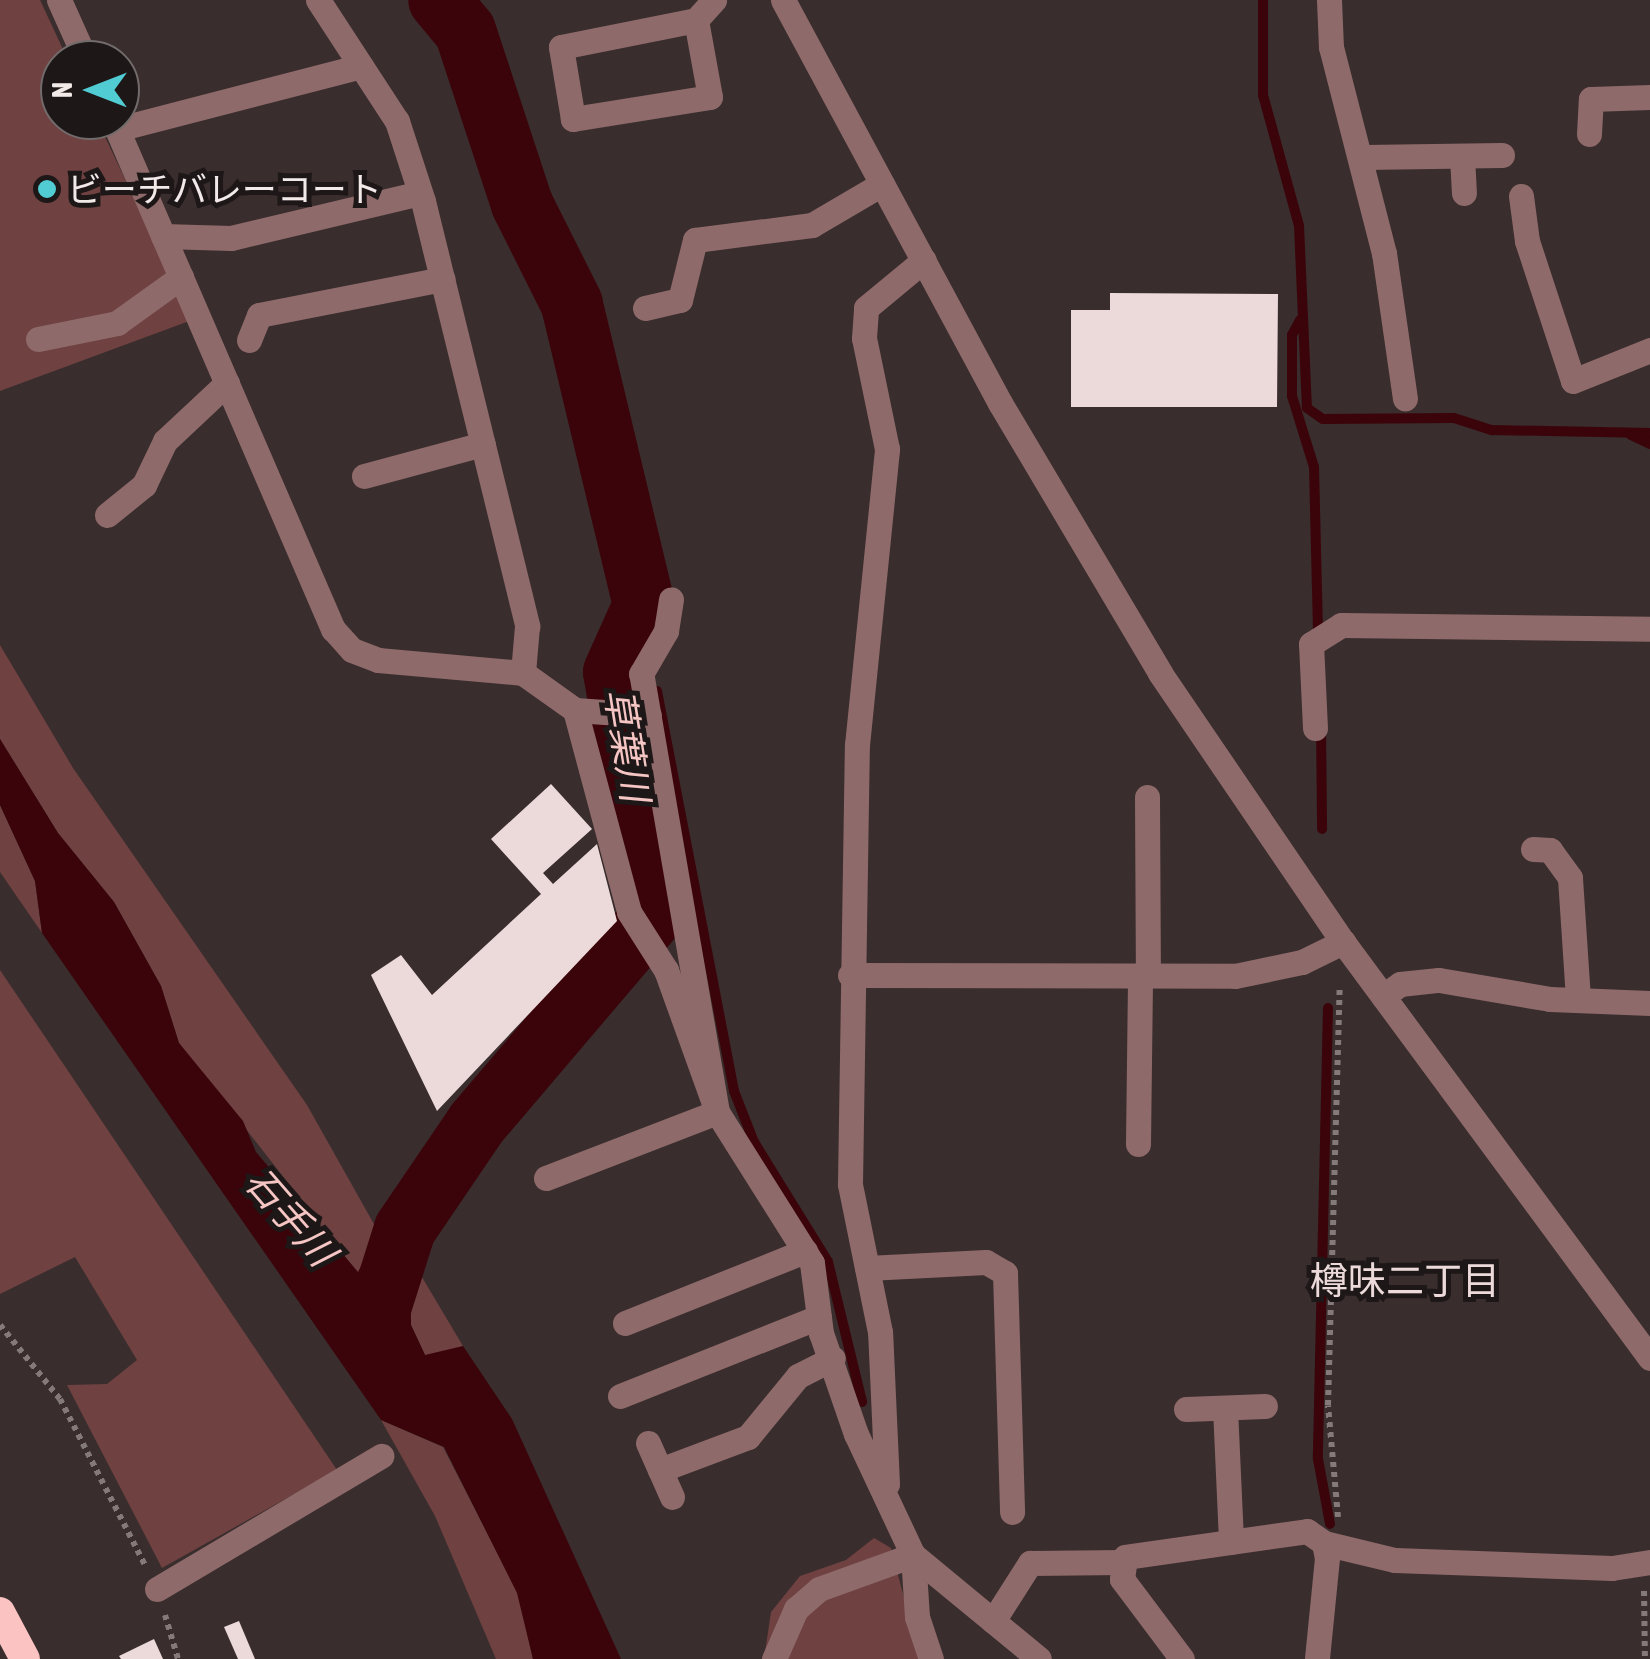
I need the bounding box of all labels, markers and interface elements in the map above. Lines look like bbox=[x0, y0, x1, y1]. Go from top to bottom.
north arrow bbox=[40, 40, 140, 140]
text: N bbox=[46, 82, 78, 98]
place label: ビーチバレーコート bbox=[67, 168, 382, 210]
marker: ビーチバレーコート bbox=[36, 178, 58, 200]
water label: 草葉川 bbox=[596, 685, 658, 805]
water label: 石手川 bbox=[235, 1159, 345, 1275]
district label: 樽味二丁目 bbox=[1310, 1258, 1500, 1304]

